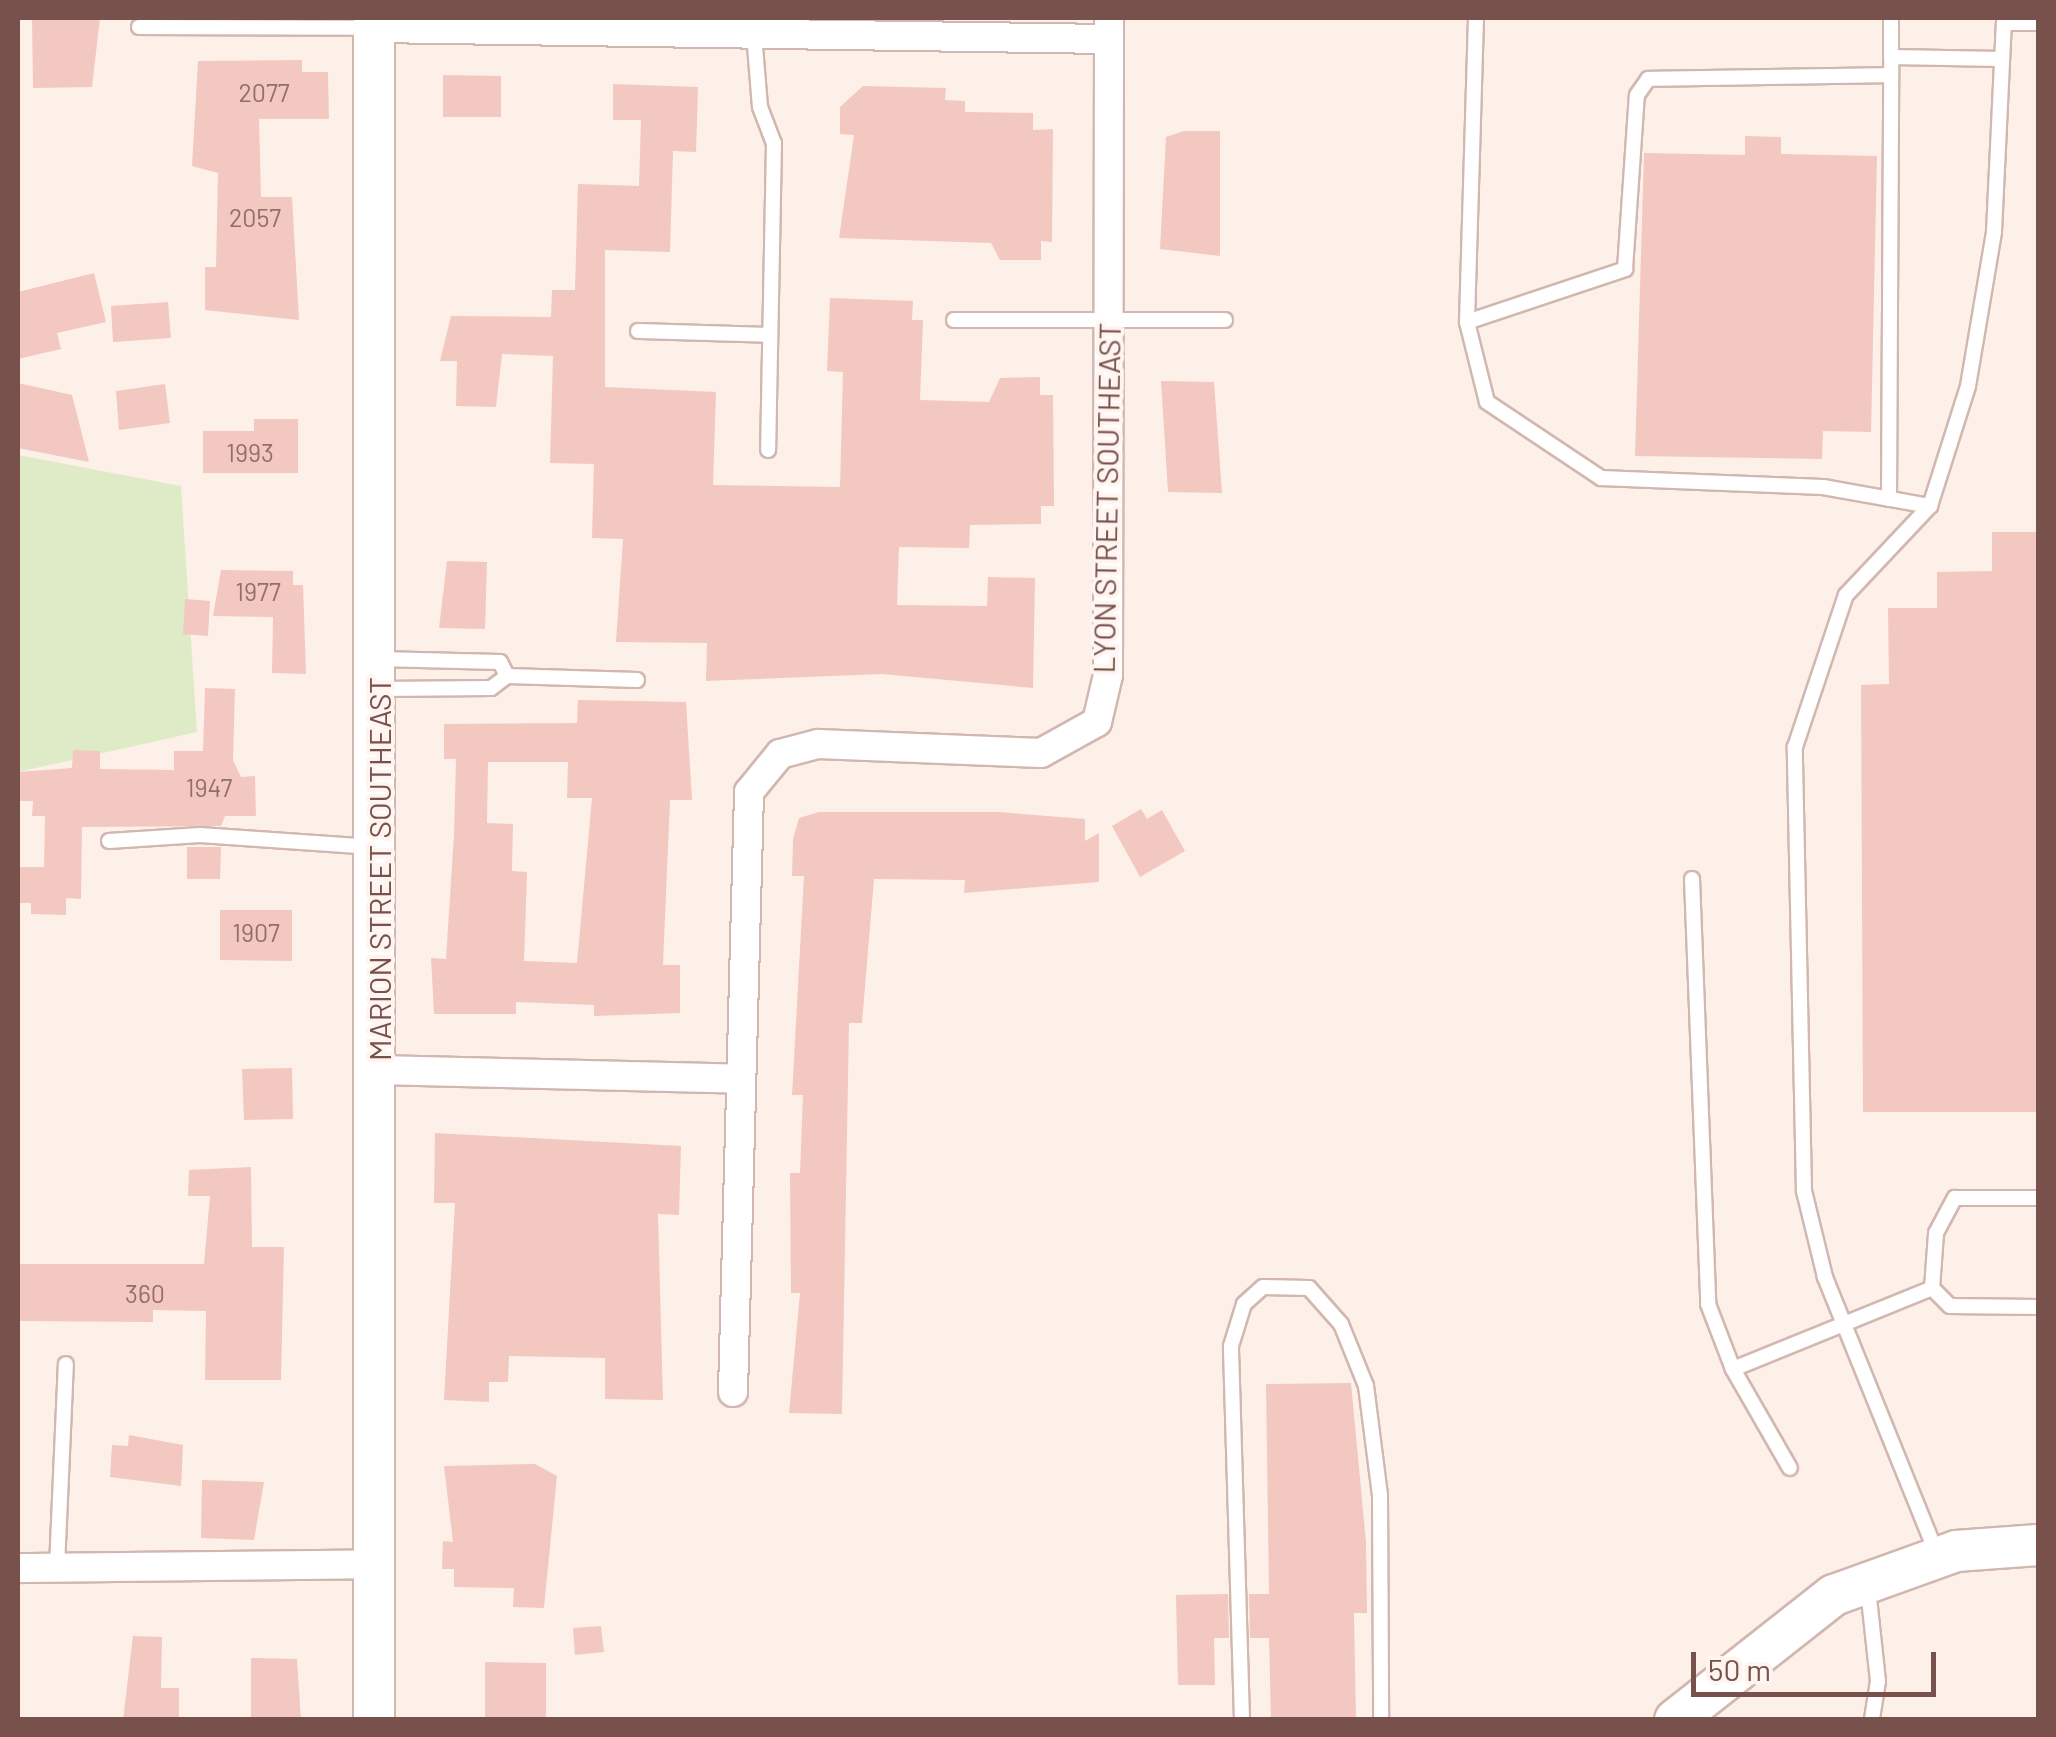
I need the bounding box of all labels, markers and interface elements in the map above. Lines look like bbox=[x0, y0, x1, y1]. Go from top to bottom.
house number: 2077 bbox=[238, 77, 290, 107]
house number: 2057 bbox=[229, 202, 281, 232]
street label: LYON STREET SOUTHEAST bbox=[1085, 322, 1127, 674]
house number: 1993 bbox=[226, 437, 274, 467]
house number: 1977 bbox=[235, 576, 281, 606]
street label: MARION STREET SOUTHEAST bbox=[361, 677, 397, 1061]
house number: 1947 bbox=[186, 772, 232, 802]
house number: 1907 bbox=[232, 917, 280, 947]
house number: 360 bbox=[125, 1278, 165, 1308]
scale bar bbox=[1696, 1632, 1941, 1694]
text: 50 m bbox=[1708, 1651, 1771, 1687]

